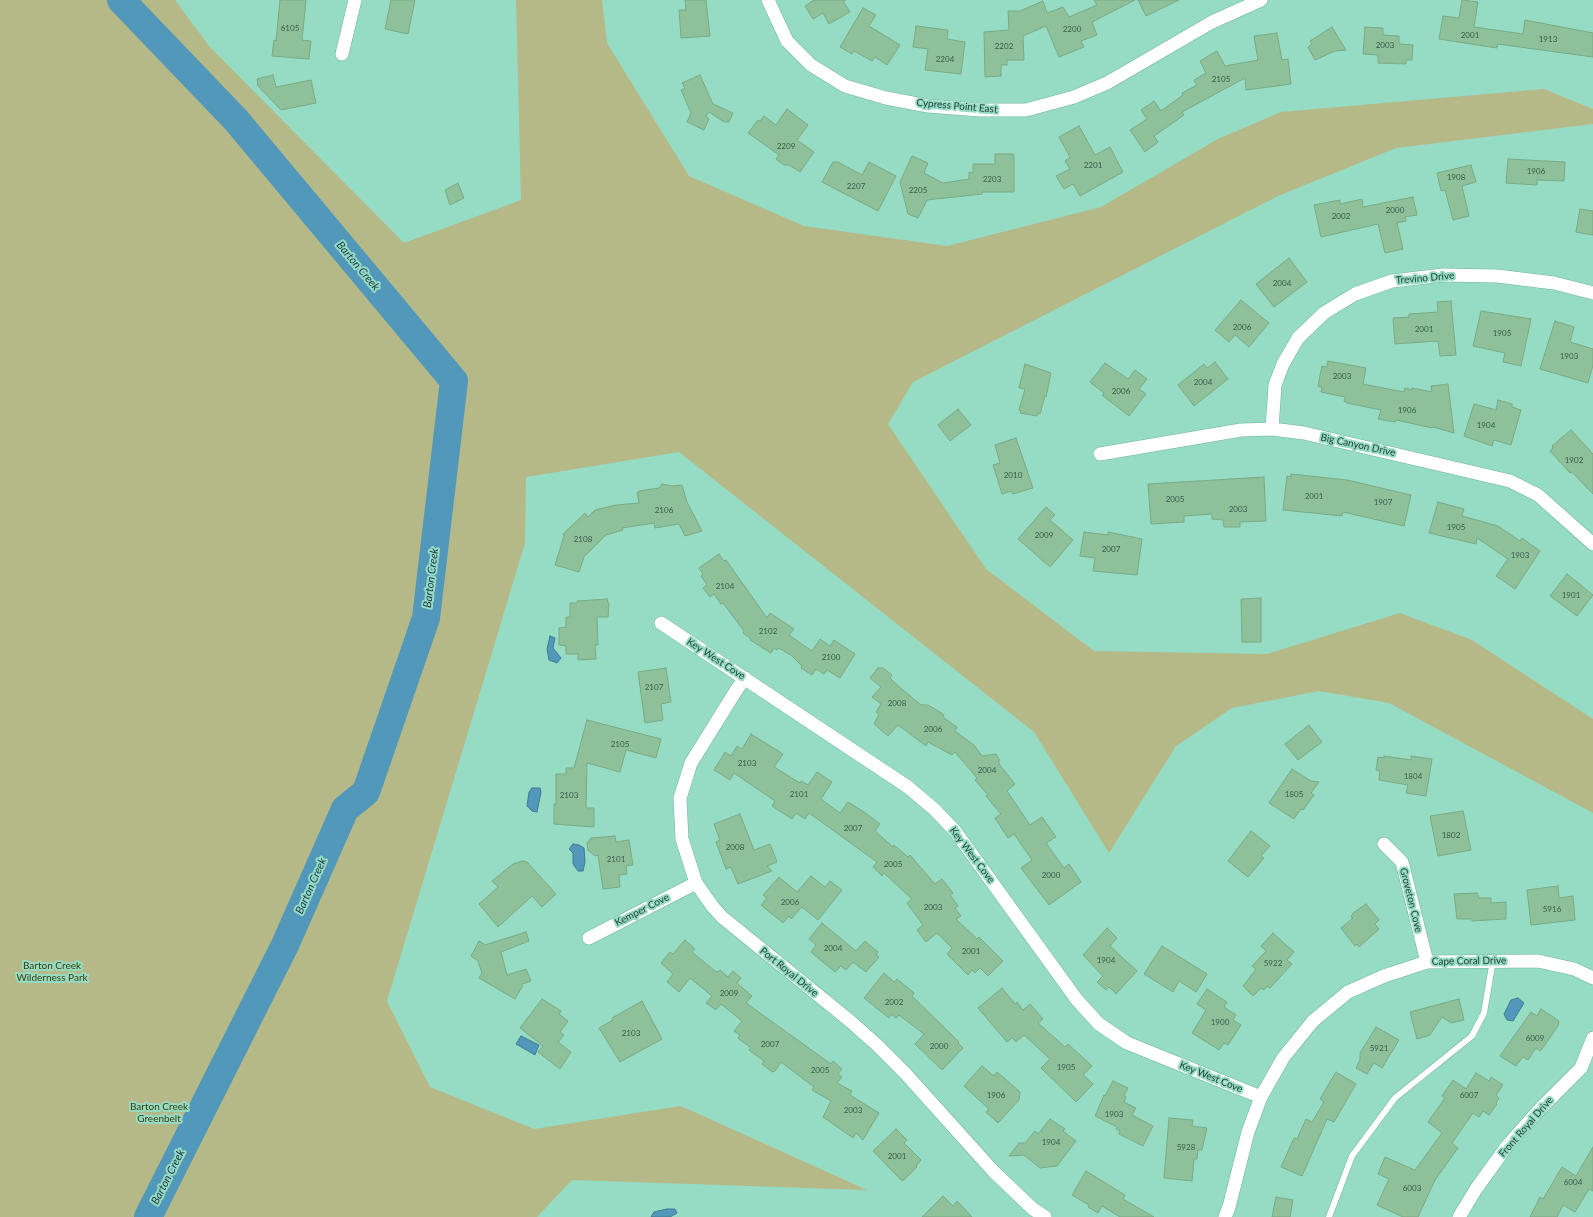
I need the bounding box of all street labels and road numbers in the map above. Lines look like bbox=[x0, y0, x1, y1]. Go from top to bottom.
street label: Cypress Point East bbox=[916, 96, 998, 116]
street label: Trevino Drive bbox=[1395, 269, 1455, 287]
street label: Big Canyon Drive bbox=[1319, 431, 1397, 459]
street label: Key West Cove bbox=[685, 636, 747, 682]
street label: Key West Cove bbox=[947, 825, 997, 885]
street label: Groveton Cove bbox=[1397, 866, 1425, 934]
street label: Kemper Cove bbox=[613, 891, 671, 929]
street label: Port Royal Drive bbox=[757, 945, 821, 999]
street label: Cape Coral Drive bbox=[1432, 954, 1506, 968]
street label: Key West Cove bbox=[1178, 1059, 1244, 1095]
street label: Front Royal Drive bbox=[1496, 1094, 1556, 1160]

